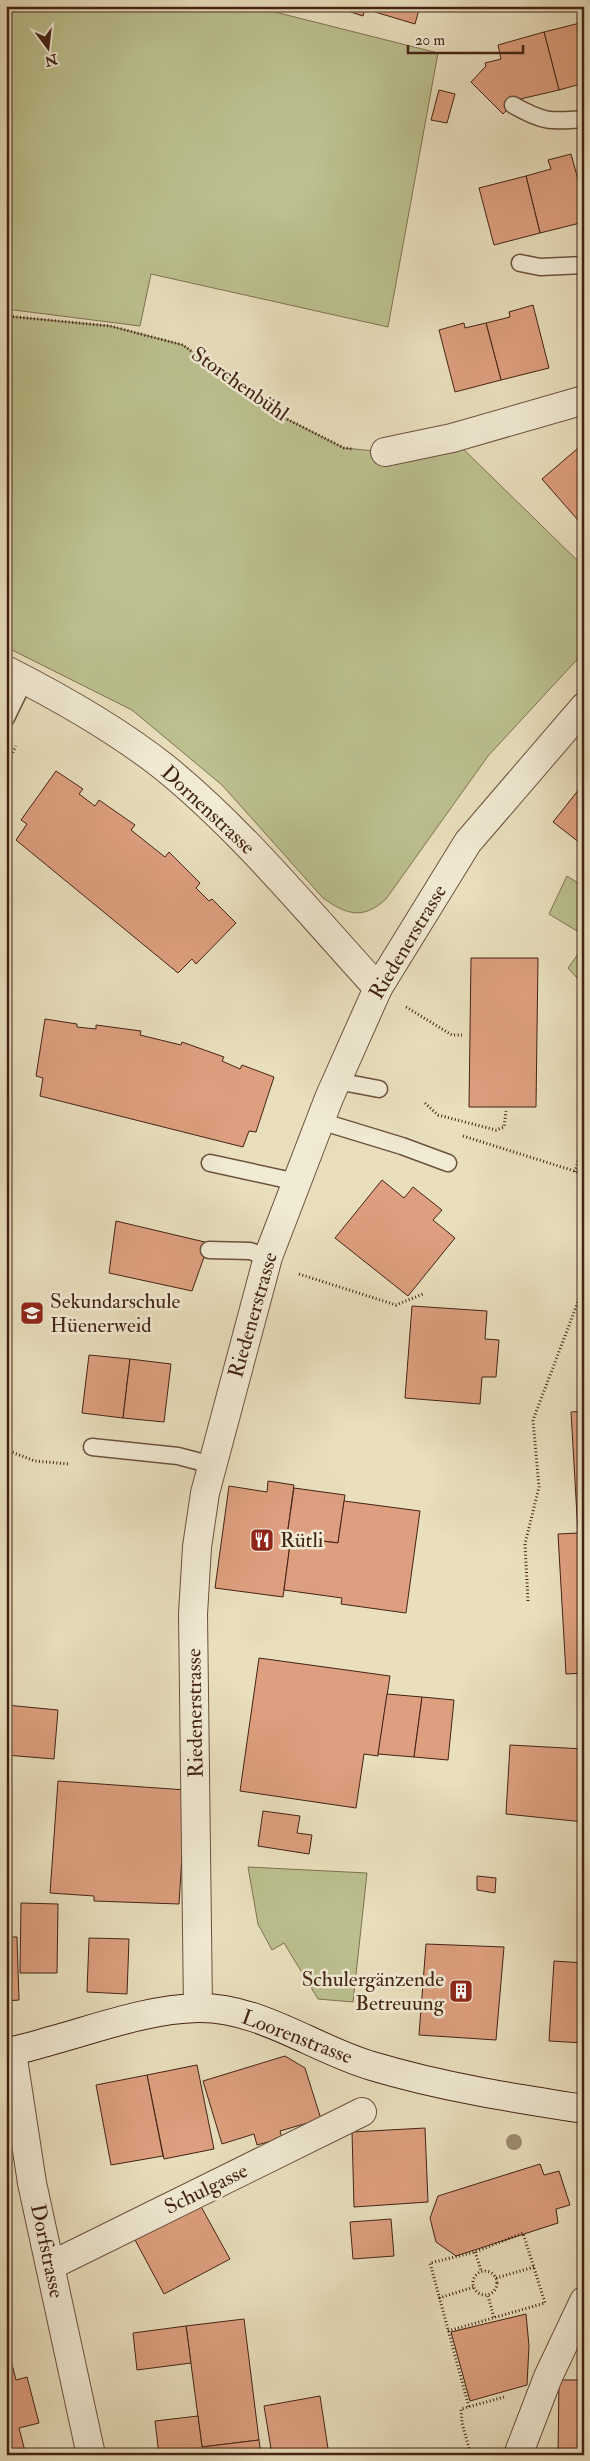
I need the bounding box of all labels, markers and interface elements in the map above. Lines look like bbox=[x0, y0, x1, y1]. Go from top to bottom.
north arrow bbox=[22, 22, 72, 72]
scale bar bbox=[408, 22, 522, 54]
text: 20 m bbox=[415, 31, 445, 50]
text: N bbox=[43, 50, 60, 70]
street label: Storchenbühl bbox=[186, 341, 294, 428]
street label: Dornenstrasse bbox=[155, 760, 261, 861]
street label: Riedenerstrasse bbox=[363, 879, 453, 1004]
street label: Riedenerstrasse bbox=[222, 1249, 284, 1381]
place label: Sekundarschule Hüenerweid bbox=[50, 1288, 180, 1339]
school or university icon: Sekundarschule Hüenerweid bbox=[19, 1300, 45, 1326]
restaurant icon: Rütli bbox=[249, 1527, 275, 1553]
place label: Rütli bbox=[280, 1527, 324, 1554]
street label: Riedenerstrasse bbox=[180, 1648, 210, 1778]
place label: Schulergänzende Betreuung bbox=[302, 1966, 445, 2017]
building icon: Schulergänzende Betreuung bbox=[448, 1978, 474, 2004]
street label: Loorenstrasse bbox=[238, 2004, 356, 2071]
street label: Schulgasse bbox=[160, 2157, 252, 2221]
street label: Dorfstrasse bbox=[24, 2201, 70, 2301]

